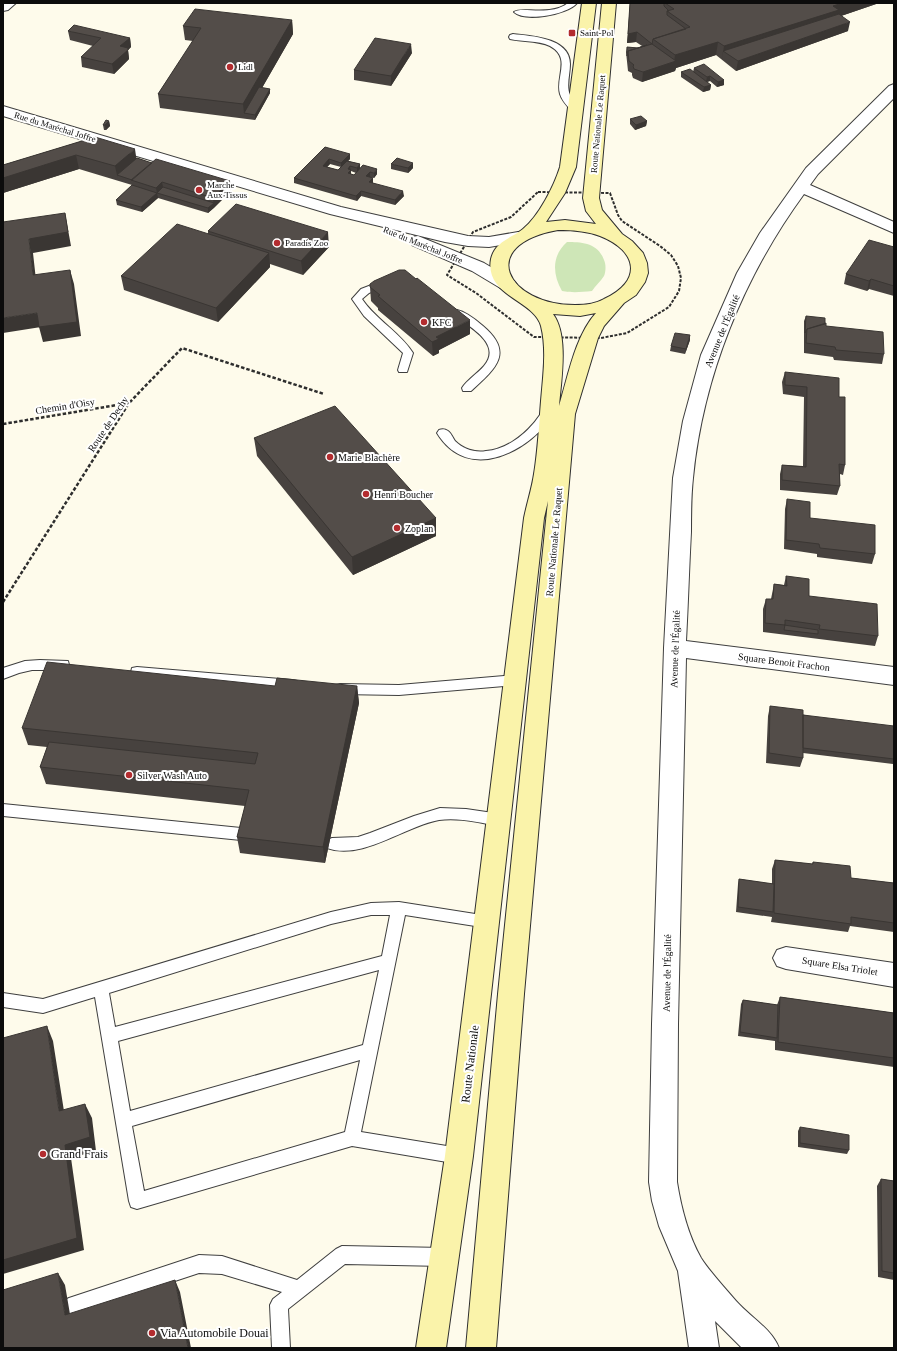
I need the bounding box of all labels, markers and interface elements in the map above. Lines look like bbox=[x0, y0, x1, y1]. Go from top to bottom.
marker: Saint-Pol bbox=[567, 28, 577, 38]
place label: Saint-Pol bbox=[580, 28, 614, 38]
marker: Lidl bbox=[225, 62, 235, 72]
place label: Lidl bbox=[238, 62, 253, 72]
street label: Route Nationale Le Raquet bbox=[589, 74, 607, 173]
street label: Rue du Maréchal Joffre bbox=[13, 110, 97, 144]
place label: Marche Aux Tissus bbox=[207, 180, 248, 200]
marker: Marche Aux Tissus bbox=[194, 185, 204, 195]
street label: Rue du Maréchal Joffre bbox=[382, 224, 464, 266]
marker: Paradis Zoo bbox=[272, 238, 282, 248]
place label: Paradis Zoo bbox=[285, 238, 329, 248]
street label: Avenue de l'Égalité bbox=[702, 292, 742, 369]
marker: KFC bbox=[419, 317, 429, 327]
place label: KFC bbox=[432, 317, 452, 328]
street label: Route de Dechy bbox=[85, 394, 131, 454]
street label: Chemin d'Oisy bbox=[35, 396, 95, 416]
marker: Marie Blachère bbox=[325, 452, 335, 462]
place label: Marie Blachère bbox=[338, 452, 400, 463]
street label: Route Nationale Le Raquet bbox=[544, 487, 564, 597]
marker: Henri Boucher bbox=[361, 489, 371, 499]
place label: Henri Boucher bbox=[374, 489, 434, 500]
marker: Zoplan bbox=[392, 523, 402, 533]
place label: Zoplan bbox=[405, 523, 433, 534]
street label: Avenue de l'Égalité bbox=[668, 609, 682, 688]
street label: Square Benoit Frachon bbox=[738, 651, 830, 673]
marker: Silver Wash Auto bbox=[124, 770, 134, 780]
place label: Silver Wash Auto bbox=[137, 770, 207, 781]
street label: Avenue de l'Égalité bbox=[661, 934, 673, 1012]
street label: Square Elsa Triolet bbox=[801, 955, 879, 977]
street label: Route Nationale bbox=[458, 1024, 482, 1104]
place label: Grand Frais bbox=[51, 1147, 108, 1161]
marker: Grand Frais bbox=[38, 1149, 48, 1159]
place label: Via Automobile Douai bbox=[160, 1326, 269, 1340]
marker: Via Automobile Douai bbox=[147, 1328, 157, 1338]

